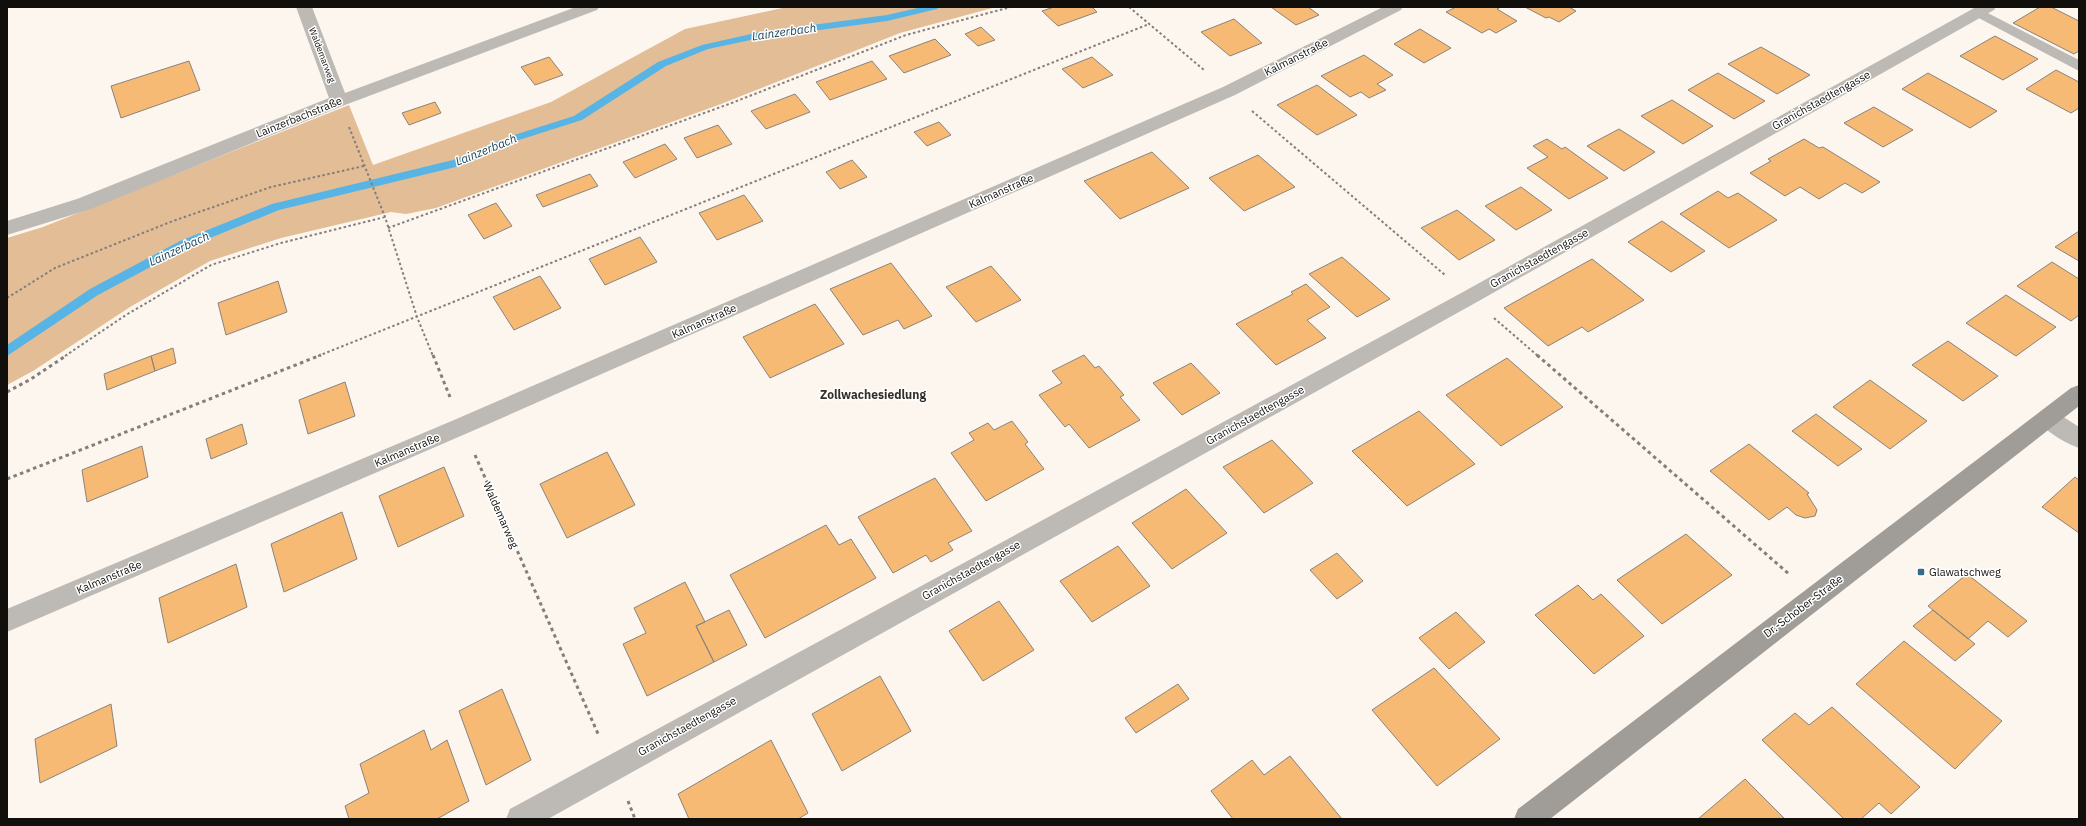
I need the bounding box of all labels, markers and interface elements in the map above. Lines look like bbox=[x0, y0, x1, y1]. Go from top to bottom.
water label: Lainzerbach bbox=[751, 20, 817, 43]
street label: Waldemarweg bbox=[307, 26, 338, 84]
street label: Kalmanstraße bbox=[1262, 35, 1330, 79]
street label: Granichstaedtengasse bbox=[1769, 67, 1873, 133]
street label: Lainzerbachstraße bbox=[254, 93, 344, 141]
water label: Lainzerbach bbox=[453, 130, 519, 169]
street label: Kalmanstraße bbox=[966, 170, 1036, 212]
street label: Granichstaedtengasse bbox=[1487, 225, 1591, 291]
water label: Lainzerbach bbox=[146, 228, 212, 269]
street label: Kalmanstraße bbox=[669, 300, 739, 342]
street label: Granichstaedtengasse bbox=[1203, 382, 1307, 448]
district label: Zollwachesiedlung bbox=[820, 387, 926, 402]
street label: Kalmanstraße bbox=[372, 430, 442, 470]
street label: Waldemarweg bbox=[480, 480, 522, 550]
street label: Granichstaedtengasse bbox=[919, 537, 1023, 603]
street label: Kalmanstraße bbox=[74, 557, 144, 597]
place label: Glawatschweg bbox=[1929, 565, 2001, 579]
marker: Glawatschweg bbox=[1916, 567, 1926, 577]
street label: Dr.-Schober-Straße bbox=[1761, 572, 1845, 640]
street label: Granichstaedtengasse bbox=[635, 693, 739, 759]

